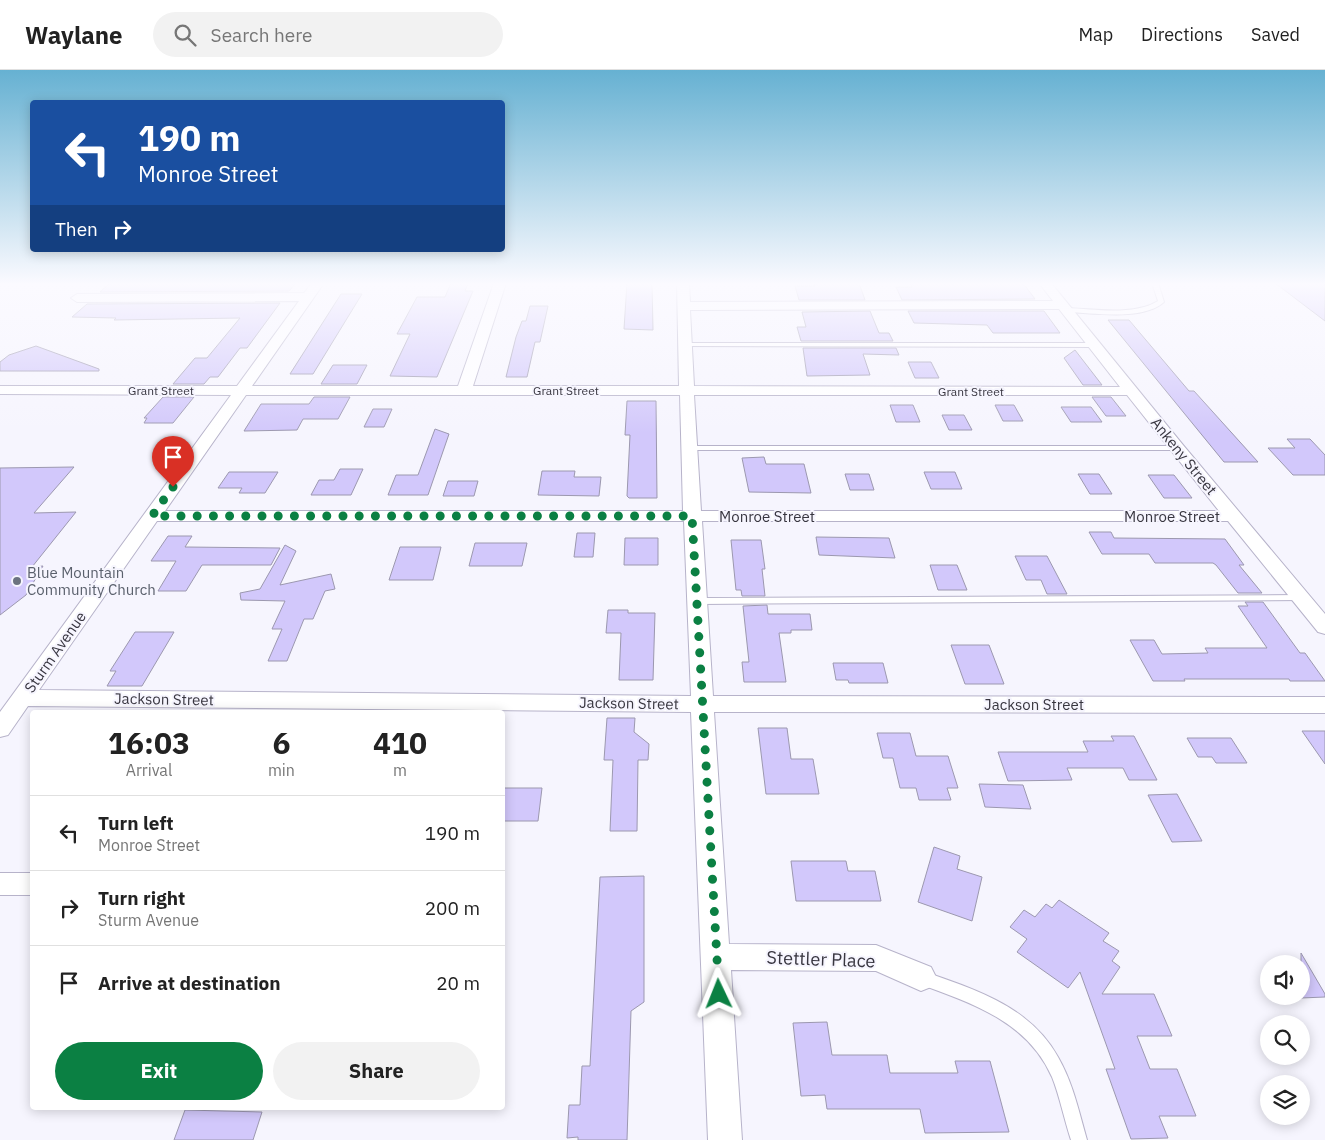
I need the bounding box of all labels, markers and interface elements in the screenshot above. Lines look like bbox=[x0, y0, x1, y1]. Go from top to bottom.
search box bbox=[153, 12, 503, 57]
text: Waylane bbox=[25, 19, 123, 51]
icon: search bbox=[171, 21, 199, 49]
text: Search here bbox=[211, 23, 312, 47]
text: Map bbox=[1078, 23, 1113, 46]
text: Directions bbox=[1141, 23, 1223, 46]
text: Saved bbox=[1251, 23, 1300, 46]
text: 190 m bbox=[138, 115, 241, 161]
icon: left bbox=[55, 120, 120, 185]
text: Monroe Street bbox=[138, 159, 279, 188]
icon: right bbox=[108, 215, 136, 243]
text: Then bbox=[55, 217, 98, 241]
street label: Grant Street bbox=[128, 383, 194, 398]
street label: Grant Street bbox=[533, 383, 599, 398]
street label: Grant Street bbox=[938, 384, 1004, 399]
street label: Ankeny Street bbox=[1147, 413, 1221, 499]
pin bbox=[152, 436, 194, 487]
icon: arrive bbox=[159, 443, 187, 471]
street label: Monroe Street bbox=[719, 507, 815, 526]
street label: Monroe Street bbox=[1124, 507, 1220, 526]
place label: Blue Mountain Community Church bbox=[27, 563, 156, 599]
marker: Blue Mountain Community Church bbox=[11, 575, 23, 587]
street label: Sturm Avenue bbox=[20, 608, 90, 696]
street label: Jackson Street bbox=[114, 689, 214, 709]
street label: Jackson Street bbox=[579, 693, 679, 713]
street label: Jackson Street bbox=[984, 695, 1084, 714]
text: 16:03 bbox=[108, 723, 190, 762]
text: 6 bbox=[272, 723, 290, 762]
text: 410 bbox=[373, 723, 427, 762]
text: Arrival bbox=[126, 760, 172, 780]
text: min bbox=[268, 760, 295, 780]
text: m bbox=[393, 760, 407, 780]
text: Turn left bbox=[98, 811, 174, 835]
icon: left bbox=[55, 819, 83, 847]
text: 190 m bbox=[425, 821, 480, 845]
text: Monroe Street bbox=[98, 835, 200, 855]
text: Turn right bbox=[98, 886, 185, 910]
icon: right bbox=[55, 894, 83, 922]
text: 200 m bbox=[425, 896, 480, 920]
text: Sturm Avenue bbox=[98, 910, 199, 930]
street label: Stettler Place bbox=[766, 946, 876, 972]
map controls bbox=[1260, 955, 1310, 1125]
button: sound bbox=[1260, 955, 1310, 1005]
position arrow bbox=[692, 967, 744, 1019]
icon: arrive bbox=[55, 969, 83, 997]
text: Arrive at destination bbox=[98, 971, 281, 995]
text: 20 m bbox=[436, 971, 480, 995]
button: search bbox=[1260, 1015, 1310, 1065]
button: Exit bbox=[55, 1042, 263, 1100]
button: Share bbox=[273, 1042, 480, 1100]
button: layers bbox=[1260, 1075, 1310, 1125]

